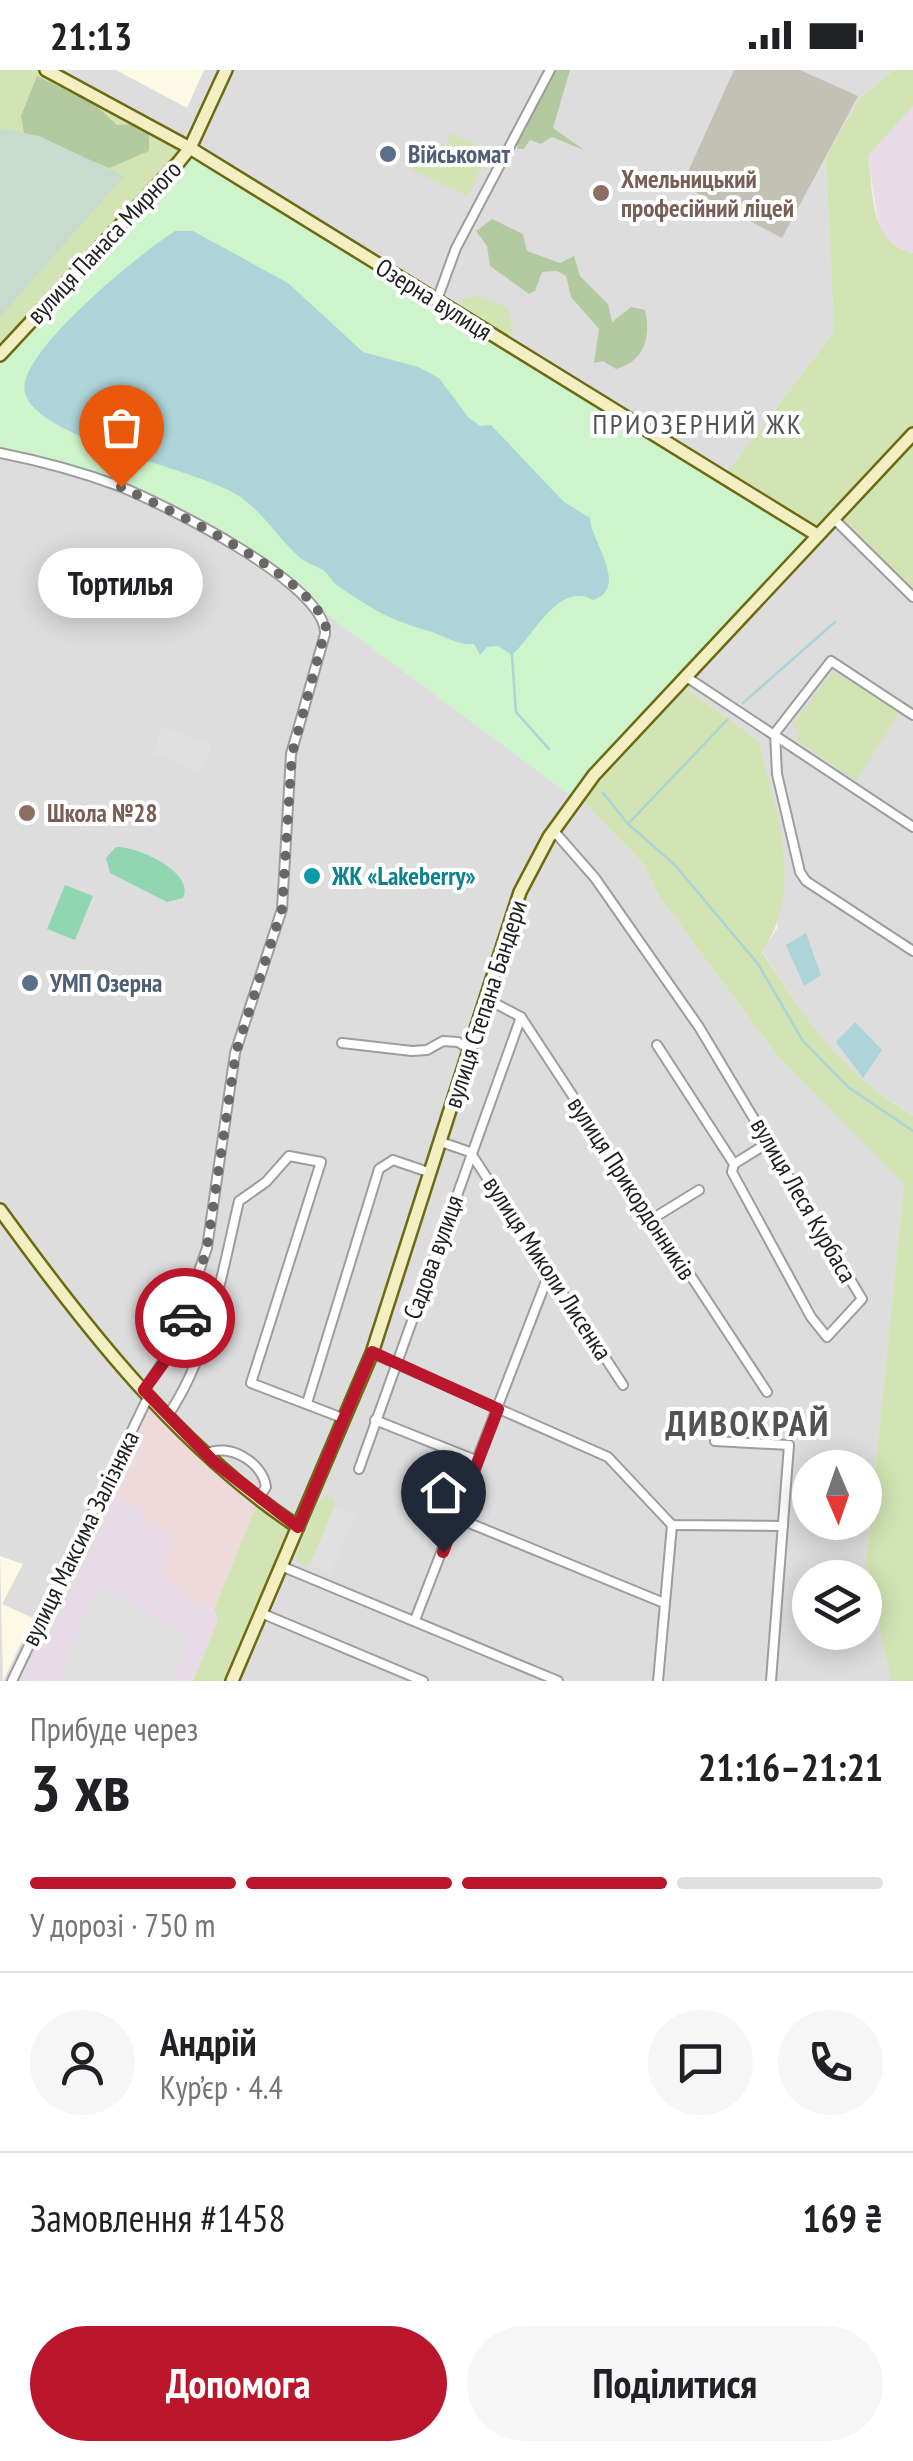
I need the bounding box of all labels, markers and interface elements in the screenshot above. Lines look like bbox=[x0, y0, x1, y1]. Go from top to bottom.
text: 21:13 bbox=[50, 11, 132, 60]
place label: Військомат bbox=[408, 138, 510, 170]
marker: Військомат bbox=[377, 143, 399, 165]
street label: вулиця Панаса Мирного bbox=[20, 154, 188, 330]
place label: Хмельницький професійний ліцей bbox=[621, 163, 794, 224]
marker: Хмельницький професійний ліцей bbox=[590, 182, 612, 204]
street label: Озерна вулиця bbox=[370, 251, 498, 347]
pin bbox=[79, 385, 164, 488]
icon: bag bbox=[94, 400, 149, 455]
district label: ПРИОЗЕРНИЙ ЖК bbox=[593, 405, 803, 442]
callout: Тортилья bbox=[38, 547, 204, 617]
text: Тортилья bbox=[68, 562, 173, 604]
place label: Школа №28 bbox=[47, 797, 157, 829]
marker: Школа №28 bbox=[16, 802, 38, 824]
place label: ЖК «Lakeberry» bbox=[331, 860, 476, 892]
marker: ЖК «Lakeberry» bbox=[301, 865, 323, 887]
street label: вулиця Степана Бандери bbox=[436, 896, 534, 1112]
place label: УМП Озерна bbox=[49, 967, 162, 999]
marker: УМП Озерна bbox=[19, 972, 41, 994]
street label: вулиця Прикордонників bbox=[561, 1090, 703, 1286]
street label: вулиця Леся Курбаса bbox=[744, 1112, 864, 1288]
street label: вулиця Миколи Лисенка bbox=[477, 1170, 619, 1366]
street label: Садова вулиця bbox=[396, 1191, 470, 1323]
courier bbox=[135, 1268, 235, 1368]
icon: car bbox=[158, 1291, 213, 1346]
district label: ДИВОКРАЙ bbox=[665, 1400, 831, 1446]
street label: вулиця Максима Залізняка bbox=[14, 1425, 146, 1651]
pin bbox=[401, 1450, 486, 1553]
north arrow bbox=[792, 1450, 882, 1540]
map controls bbox=[792, 1450, 882, 1650]
icon: home bbox=[416, 1465, 471, 1520]
button: layers bbox=[792, 1560, 882, 1650]
text: Прибуде через bbox=[30, 1708, 198, 1750]
text: 21:16–21:21 bbox=[698, 1742, 883, 1791]
text: 3 хв bbox=[30, 1745, 130, 1829]
text: У дорозі · 750 m bbox=[30, 1904, 215, 1946]
button: person bbox=[30, 2010, 135, 2115]
button: chat bbox=[648, 2010, 753, 2115]
button: phone bbox=[778, 2010, 883, 2115]
text: Андрій bbox=[160, 2017, 257, 2066]
text: Кур’єр · 4.4 bbox=[160, 2066, 283, 2108]
text: Замовлення #1458 bbox=[30, 2193, 286, 2242]
text: 169 ₴ bbox=[803, 2193, 883, 2242]
button: Допомога bbox=[30, 2326, 447, 2441]
button: Поділитися bbox=[467, 2326, 883, 2441]

